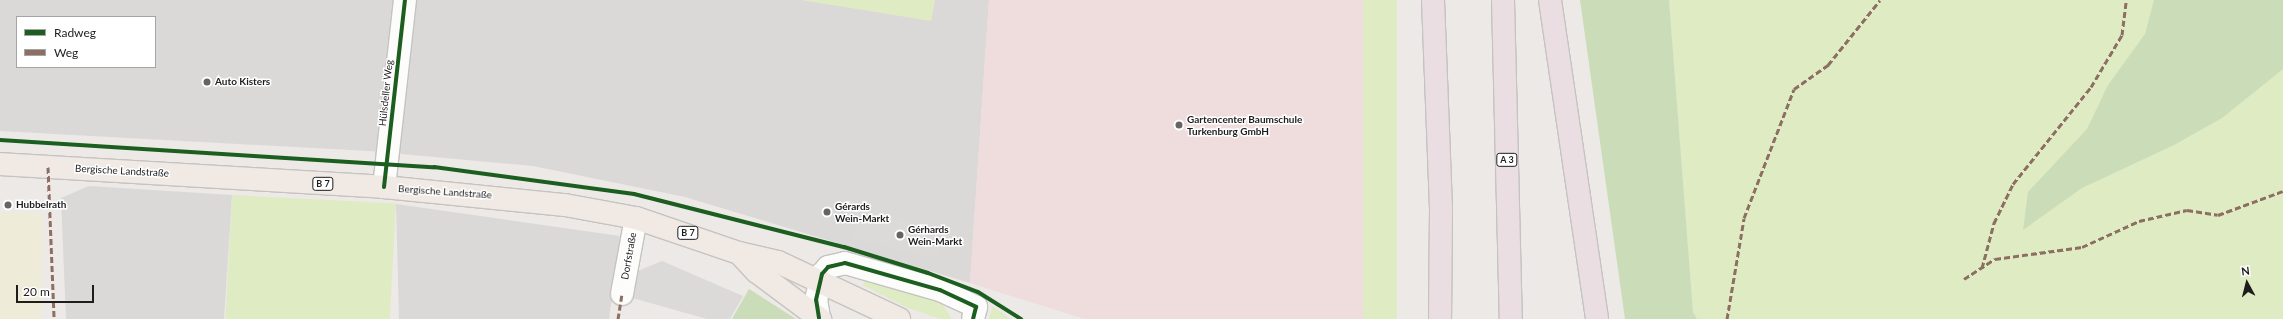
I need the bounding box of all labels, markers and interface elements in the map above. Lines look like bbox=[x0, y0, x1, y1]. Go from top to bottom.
legend bbox=[16, 16, 156, 68]
text: Radweg bbox=[54, 25, 96, 40]
text: Weg bbox=[54, 45, 78, 60]
street label: Hülsdeller Weg bbox=[377, 59, 395, 127]
place label: Auto Kisters bbox=[215, 76, 270, 88]
marker: Auto Kisters bbox=[202, 77, 212, 87]
place label: Gartencenter Baumschule Turkenburg GmbH bbox=[1187, 113, 1302, 136]
marker: Gartencenter Baumschule Turkenburg GmbH bbox=[1174, 120, 1184, 130]
road number: A 3 bbox=[1496, 153, 1518, 167]
street label: Bergische Landstraße bbox=[75, 163, 169, 179]
road number: B 7 bbox=[312, 177, 334, 191]
street label: Bergische Landstraße bbox=[398, 183, 492, 201]
place label: Hubbelrath bbox=[16, 199, 66, 211]
marker: Hubbelrath bbox=[3, 200, 13, 210]
place label: Gérards Wein-Markt bbox=[835, 200, 889, 224]
marker: Gérards Wein-Markt bbox=[822, 207, 832, 217]
place label: Gérhards Wein-Markt bbox=[908, 223, 962, 246]
road number: B 7 bbox=[677, 226, 699, 240]
marker: Gérhards Wein-Markt bbox=[895, 230, 905, 240]
street label: Dorfstraße bbox=[619, 231, 639, 281]
north arrow bbox=[2227, 263, 2267, 303]
text: N bbox=[2240, 264, 2250, 278]
scale bar bbox=[18, 277, 96, 303]
text: 20 m bbox=[23, 284, 50, 299]

